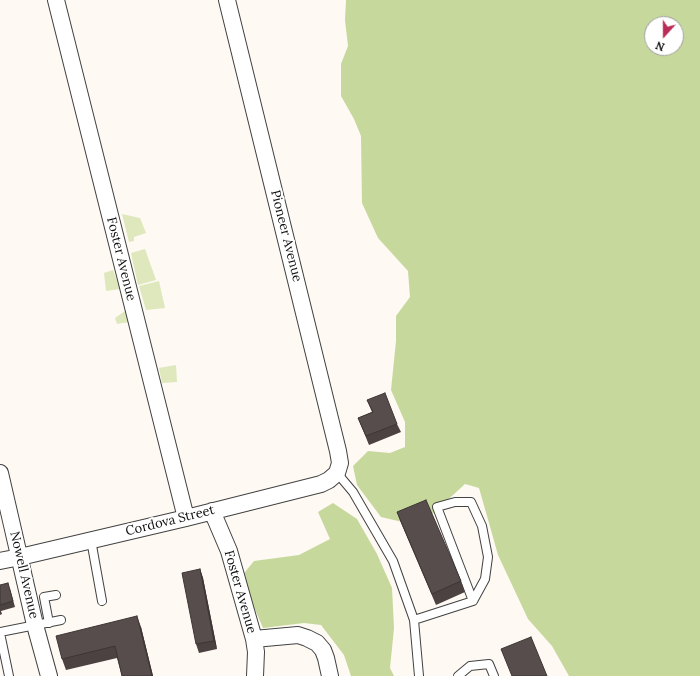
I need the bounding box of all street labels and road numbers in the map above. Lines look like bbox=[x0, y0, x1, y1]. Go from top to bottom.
street label: Pioneer Avenue bbox=[267, 188, 305, 284]
street label: Foster Avenue bbox=[103, 215, 139, 303]
street label: Cordova Street bbox=[124, 502, 216, 540]
street label: Nowell Avenue bbox=[6, 530, 42, 620]
street label: Foster Avenue bbox=[221, 549, 259, 635]

